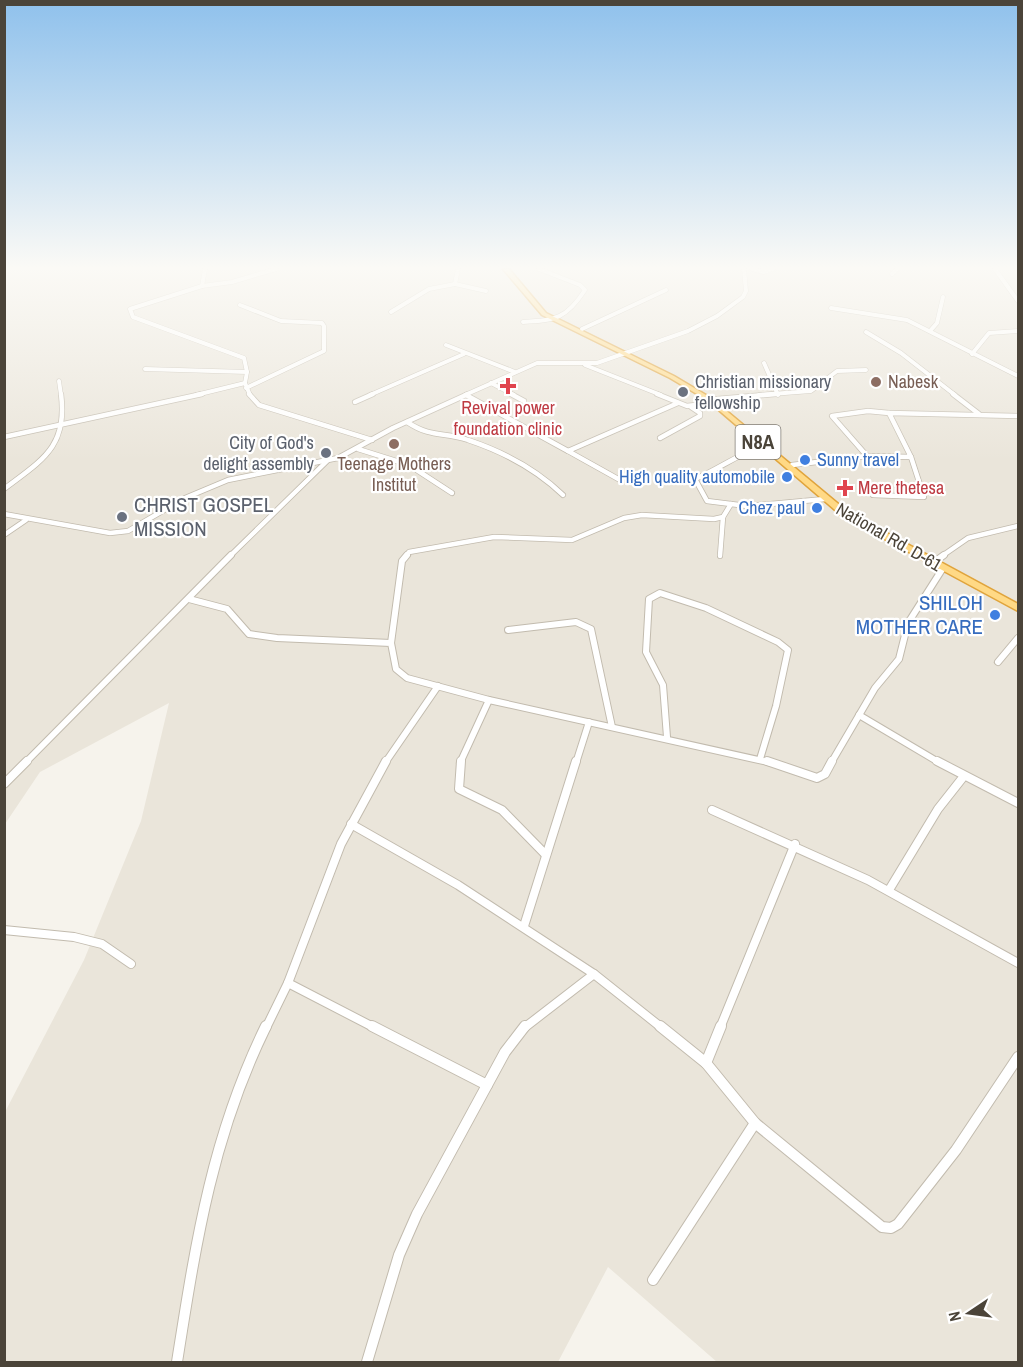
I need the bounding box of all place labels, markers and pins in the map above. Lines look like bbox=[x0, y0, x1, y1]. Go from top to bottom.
place label: Christian missionary fellowship bbox=[695, 369, 832, 415]
place label: Nabesk bbox=[888, 369, 939, 394]
marker: Nabesk bbox=[869, 375, 883, 389]
marker: Revival power foundation clinic bbox=[499, 377, 517, 395]
marker: Christian missionary fellowship bbox=[676, 385, 690, 399]
place label: Revival power foundation clinic bbox=[454, 395, 562, 441]
place label: City of God's delight assembly bbox=[203, 430, 315, 476]
marker: Teenage Mothers Institut bbox=[387, 437, 401, 451]
marker: City of God's delight assembly bbox=[319, 446, 333, 460]
place label: Sunny travel bbox=[817, 447, 899, 472]
place label: Teenage Mothers Institut bbox=[337, 451, 451, 497]
marker: Sunny travel bbox=[798, 453, 812, 467]
place label: High quality automobile bbox=[619, 464, 775, 489]
marker: High quality automobile bbox=[780, 470, 794, 484]
place label: Mere thetesa bbox=[858, 475, 944, 500]
marker: Mere thetesa bbox=[836, 479, 854, 497]
place label: CHRIST GOSPEL MISSION bbox=[134, 490, 274, 543]
place label: Chez paul bbox=[739, 495, 805, 520]
marker: Chez paul bbox=[810, 501, 824, 515]
marker: CHRIST GOSPEL MISSION bbox=[115, 510, 129, 524]
place label: SHILOH MOTHER CARE bbox=[856, 588, 983, 641]
marker: SHILOH MOTHER CARE bbox=[988, 608, 1002, 622]

